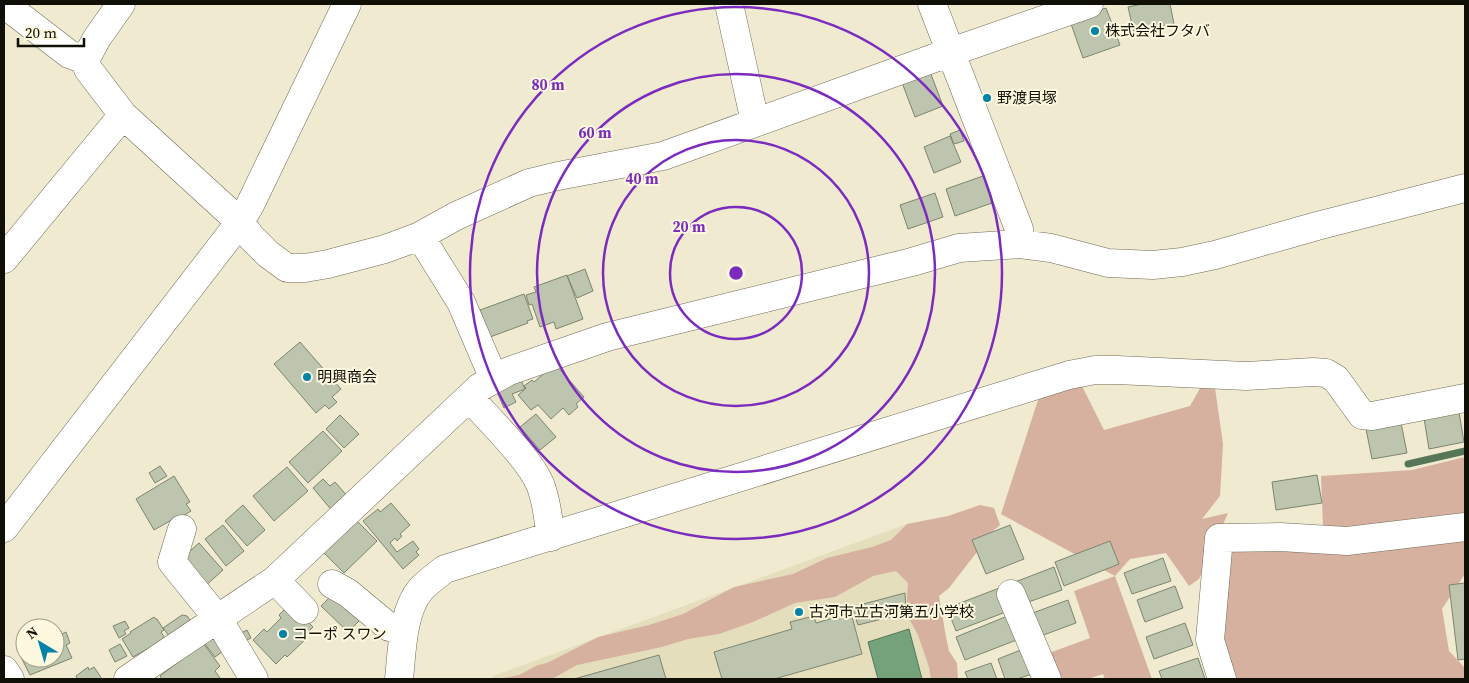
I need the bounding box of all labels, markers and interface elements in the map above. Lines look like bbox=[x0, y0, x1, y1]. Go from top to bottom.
scale bar bbox=[18, 15, 84, 47]
place label: 株式会社フタバ bbox=[1105, 20, 1210, 41]
text: 20 m bbox=[25, 22, 57, 43]
marker: 株式会社フタバ bbox=[1089, 25, 1101, 37]
text: 80 m bbox=[531, 74, 565, 95]
place label: 野渡貝塚 bbox=[997, 87, 1057, 108]
marker: 野渡貝塚 bbox=[981, 92, 993, 104]
text: 60 m bbox=[578, 122, 612, 143]
text: 40 m bbox=[625, 168, 659, 189]
text: 20 m bbox=[672, 216, 706, 237]
centre of rings bbox=[727, 264, 745, 282]
place label: 明興商会 bbox=[317, 366, 377, 387]
marker: 明興商会 bbox=[301, 371, 313, 383]
place label: 古河市立古河第五小学校 bbox=[809, 601, 974, 622]
marker: 古河市立古河第五小学校 bbox=[793, 606, 805, 618]
north arrow bbox=[15, 618, 65, 668]
text: N bbox=[22, 622, 42, 644]
place label: コーポ スワン bbox=[293, 623, 387, 644]
marker: コーポ スワン bbox=[277, 628, 289, 640]

